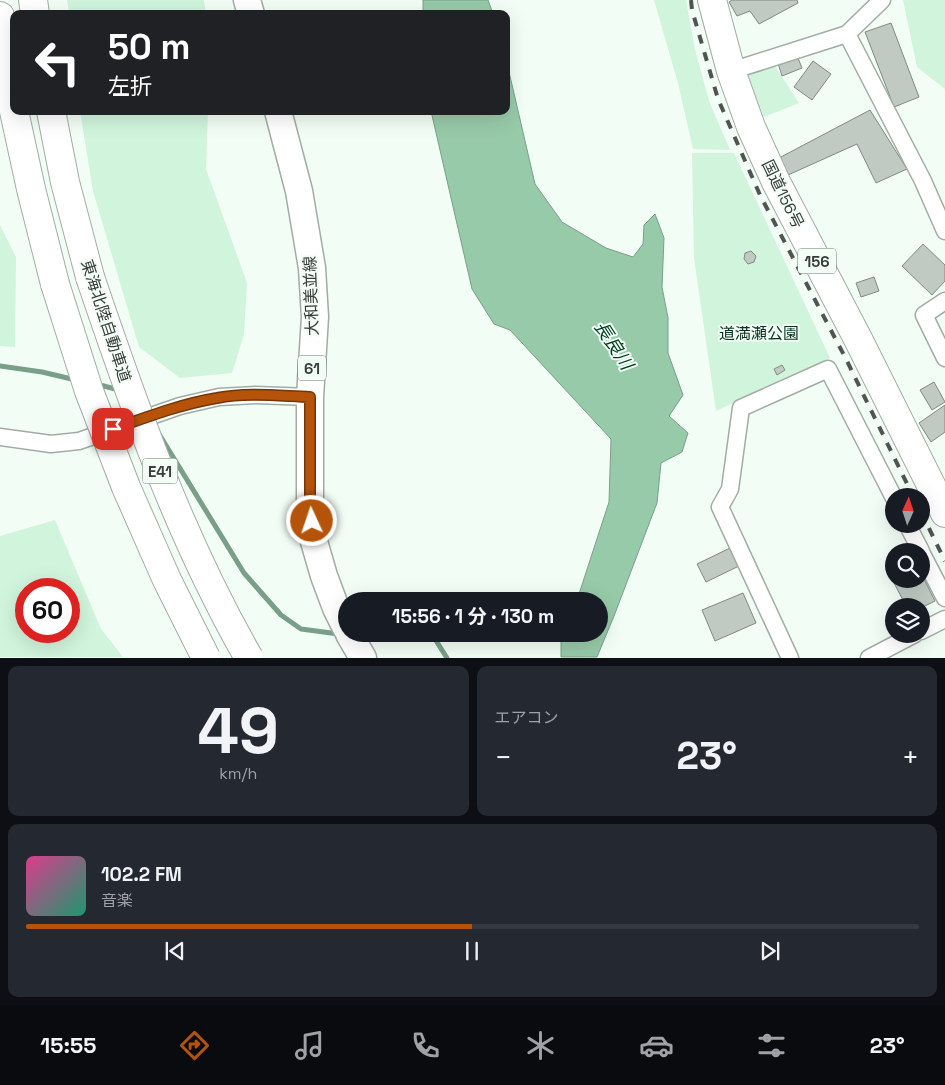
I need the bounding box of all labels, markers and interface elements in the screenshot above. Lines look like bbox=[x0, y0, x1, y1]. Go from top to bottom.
text: 50 m bbox=[108, 25, 190, 69]
icon: left bbox=[25, 30, 90, 95]
text: 左折 bbox=[108, 72, 152, 100]
street label: 国道156号 bbox=[757, 156, 809, 232]
road number: 156 bbox=[798, 248, 836, 274]
street label: 大和美並線 bbox=[299, 256, 323, 336]
street label: 東海北陸自動車道 bbox=[76, 257, 136, 385]
water label: 長良川 bbox=[590, 316, 639, 376]
park label: 道満瀬公園 bbox=[719, 323, 799, 344]
road number: 61 bbox=[298, 356, 326, 380]
pin bbox=[92, 408, 134, 450]
icon: arrive bbox=[99, 415, 127, 443]
road number: E41 bbox=[142, 458, 178, 484]
north arrow bbox=[885, 488, 930, 532]
map controls bbox=[885, 488, 930, 643]
position arrow bbox=[285, 494, 337, 546]
button: search bbox=[885, 543, 930, 588]
speed limit sign: 60 bbox=[15, 578, 80, 643]
button: layers bbox=[885, 598, 930, 643]
text: 15:56 · 1 分 · 130 m bbox=[392, 604, 554, 629]
text: 49 bbox=[197, 689, 279, 772]
text: エアコン bbox=[495, 707, 559, 728]
text: 23° bbox=[676, 732, 737, 780]
text: − bbox=[495, 739, 512, 775]
text: + bbox=[902, 739, 919, 775]
text: km/h bbox=[219, 763, 257, 784]
text: 102.2 FM bbox=[101, 862, 182, 887]
text: 音楽 bbox=[101, 890, 133, 911]
icon: previous bbox=[161, 937, 189, 965]
icon: pause bbox=[458, 937, 486, 965]
icon: next bbox=[756, 937, 784, 965]
icon: directions bbox=[177, 1028, 212, 1063]
icon: music bbox=[292, 1028, 327, 1063]
icon: phone bbox=[408, 1028, 443, 1063]
icon: climate bbox=[523, 1028, 558, 1063]
icon: car bbox=[639, 1028, 674, 1063]
icon: filters bbox=[754, 1028, 789, 1063]
text: 15:55 bbox=[40, 1031, 96, 1059]
text: 23° bbox=[870, 1031, 905, 1059]

